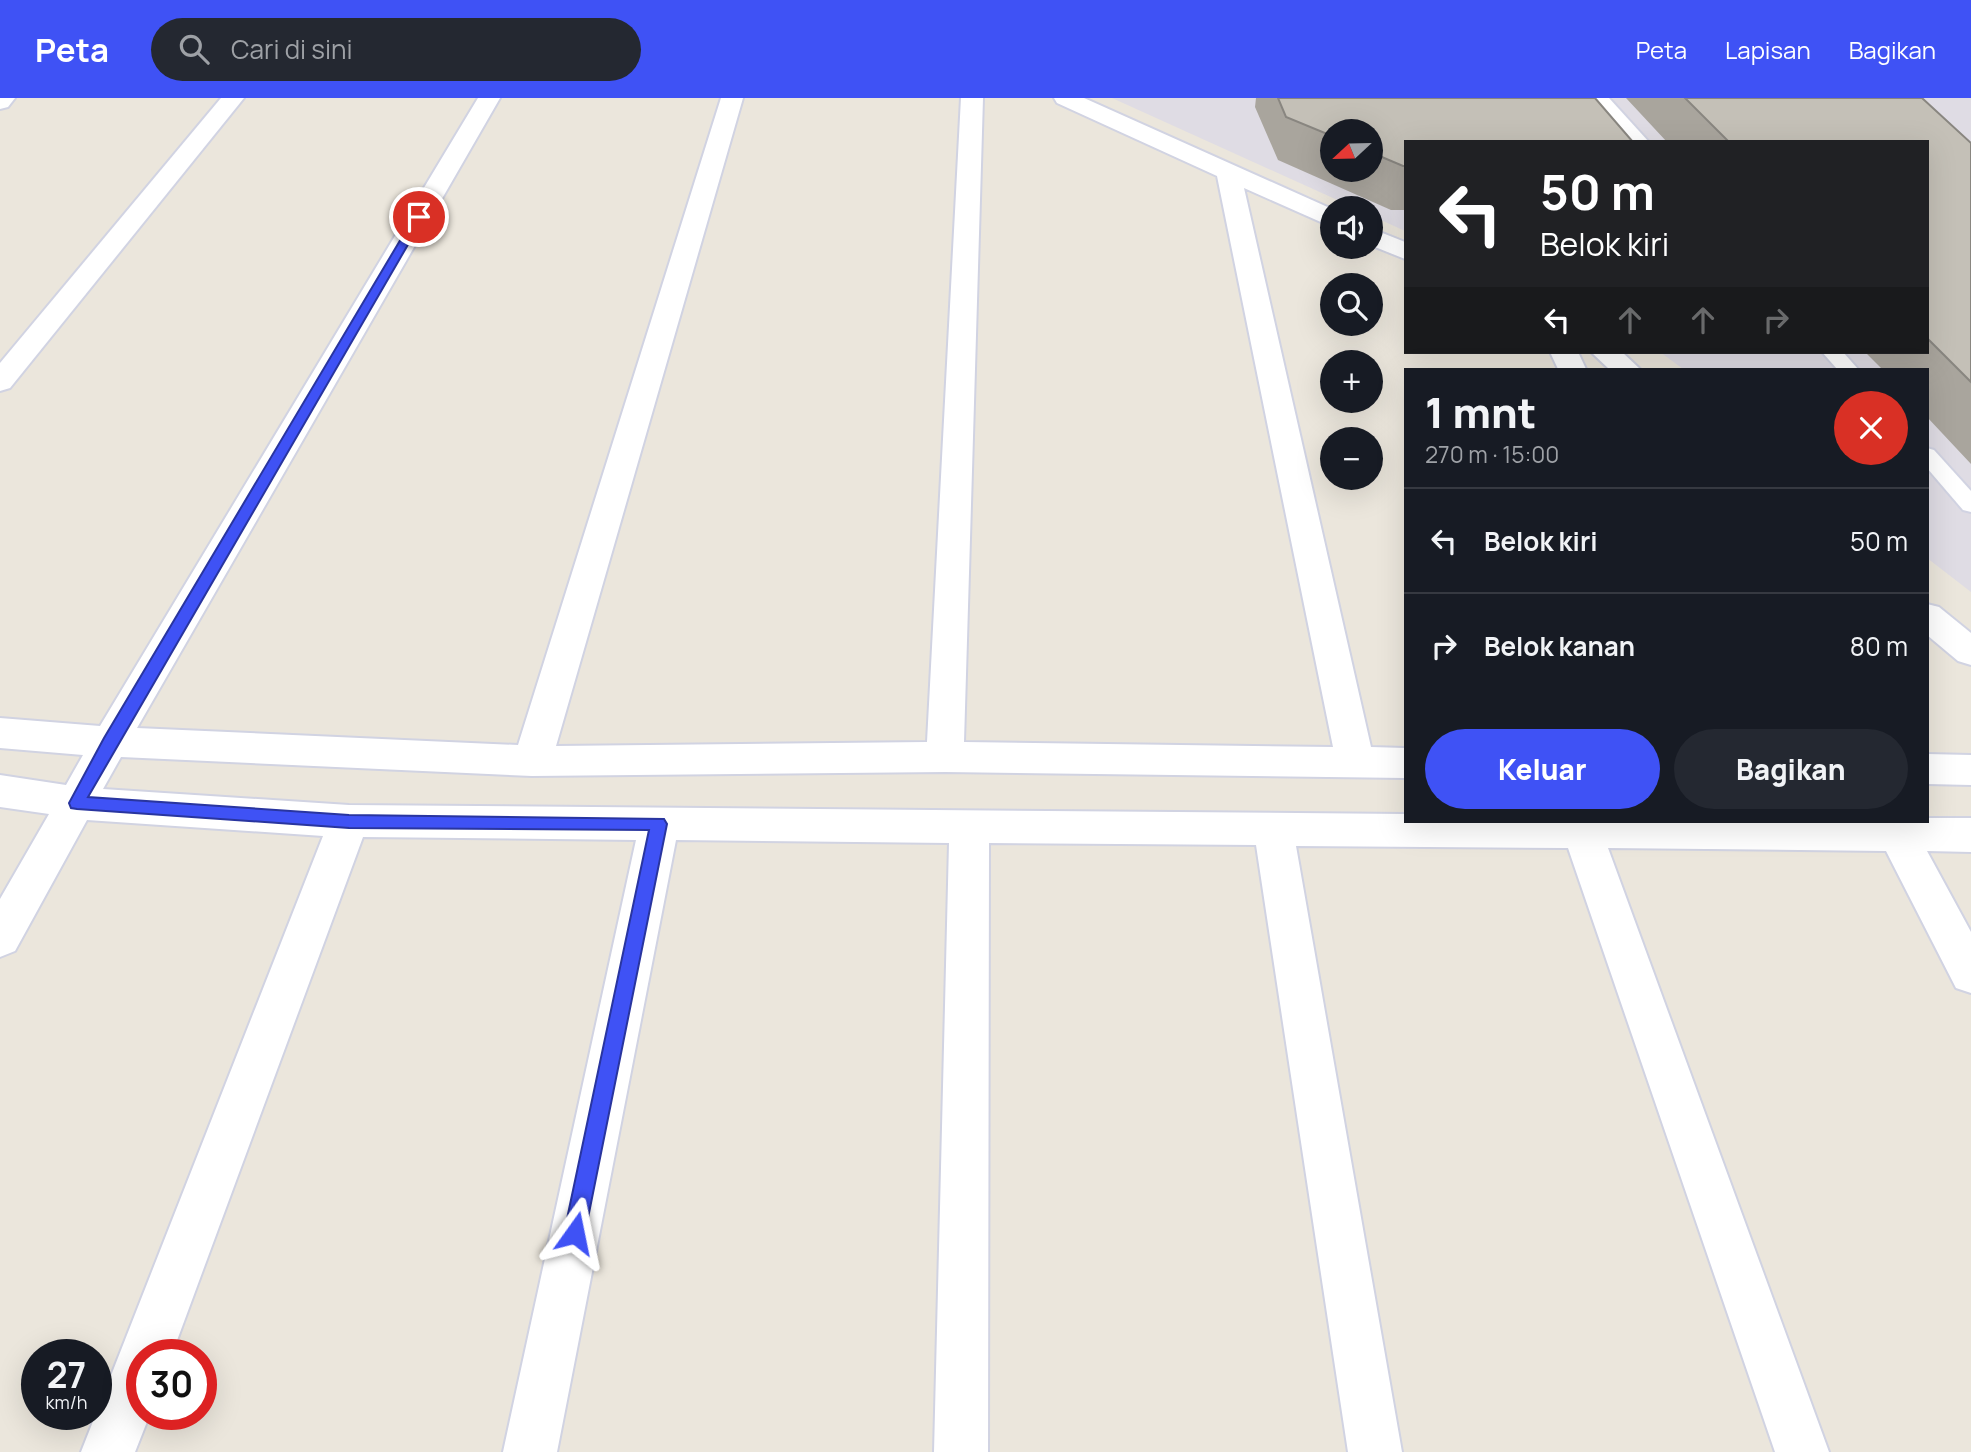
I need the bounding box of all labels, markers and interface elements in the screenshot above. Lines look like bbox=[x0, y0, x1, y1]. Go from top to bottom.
search box bbox=[151, 18, 641, 81]
text: Peta bbox=[35, 27, 109, 72]
icon: search bbox=[175, 30, 213, 68]
text: Cari di sini bbox=[231, 31, 353, 67]
text: Peta bbox=[1636, 33, 1687, 66]
text: Lapisan bbox=[1725, 33, 1811, 66]
text: Bagikan bbox=[1849, 33, 1936, 66]
north arrow bbox=[1320, 119, 1382, 182]
map controls bbox=[1320, 119, 1383, 490]
text: 50 m bbox=[1540, 158, 1655, 225]
icon: left bbox=[1425, 168, 1516, 259]
pin bbox=[389, 187, 449, 247]
button: sound bbox=[1320, 196, 1383, 259]
icon: arrive bbox=[400, 198, 438, 236]
text: Belok kiri bbox=[1540, 222, 1669, 266]
button: search bbox=[1320, 273, 1383, 336]
icon: left bbox=[1538, 301, 1576, 339]
icon: ahead bbox=[1611, 301, 1649, 339]
icon: ahead bbox=[1684, 301, 1722, 339]
icon: right bbox=[1757, 301, 1795, 339]
button: + bbox=[1320, 350, 1383, 413]
text: 1 mnt bbox=[1425, 383, 1536, 441]
button: close bbox=[1834, 391, 1908, 465]
button: − bbox=[1320, 427, 1383, 490]
text: 270 m · 15:00 bbox=[1425, 438, 1559, 470]
icon: left bbox=[1425, 522, 1463, 560]
text: Belok kiri bbox=[1484, 523, 1598, 559]
text: 50 m bbox=[1850, 523, 1908, 559]
icon: right bbox=[1425, 627, 1463, 665]
text: Belok kanan bbox=[1484, 628, 1635, 664]
text: 80 m bbox=[1850, 628, 1908, 664]
button: Keluar bbox=[1425, 729, 1660, 809]
button: Bagikan bbox=[1674, 729, 1908, 809]
position arrow bbox=[538, 1196, 612, 1270]
speed limit sign: 30 bbox=[126, 1339, 217, 1430]
text: 27 bbox=[47, 1351, 86, 1399]
text: km/h bbox=[46, 1390, 87, 1414]

